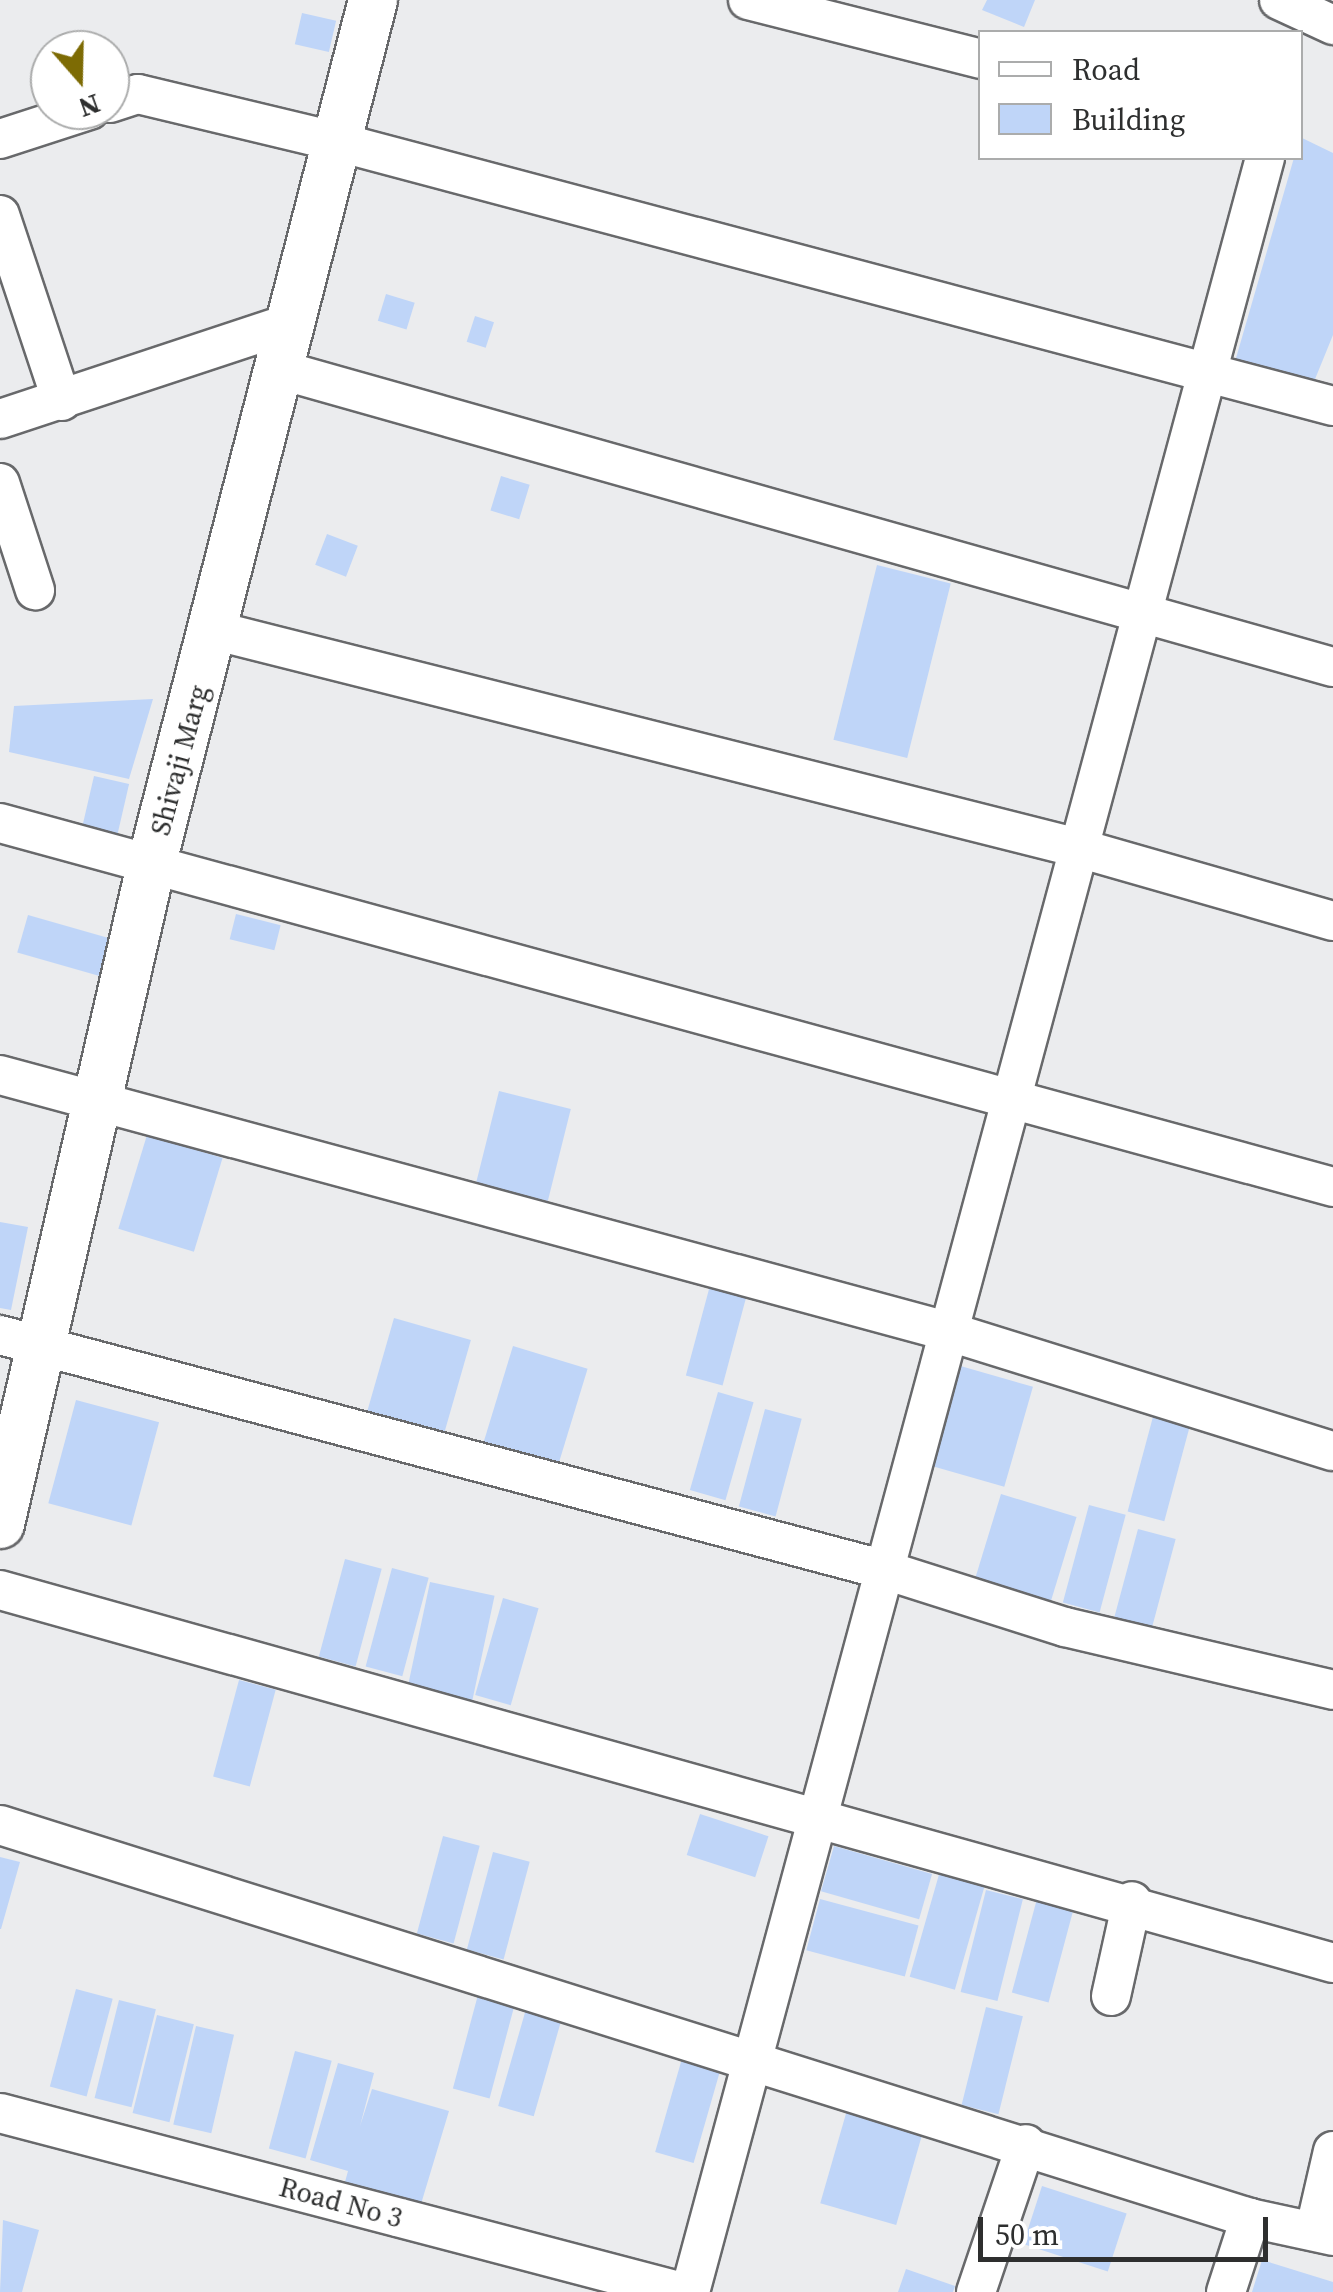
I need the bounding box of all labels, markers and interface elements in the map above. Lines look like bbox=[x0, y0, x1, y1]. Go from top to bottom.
north arrow bbox=[30, 30, 130, 130]
legend bbox=[978, 30, 1303, 160]
text: Road bbox=[1072, 49, 1140, 90]
text: N bbox=[74, 85, 106, 128]
text: Building bbox=[1072, 99, 1185, 140]
street label: Shivaji Marg bbox=[143, 681, 215, 839]
street label: Road No 3 bbox=[276, 2169, 406, 2235]
scale bar bbox=[983, 2197, 1273, 2259]
text: 50 m bbox=[995, 2214, 1059, 2255]

